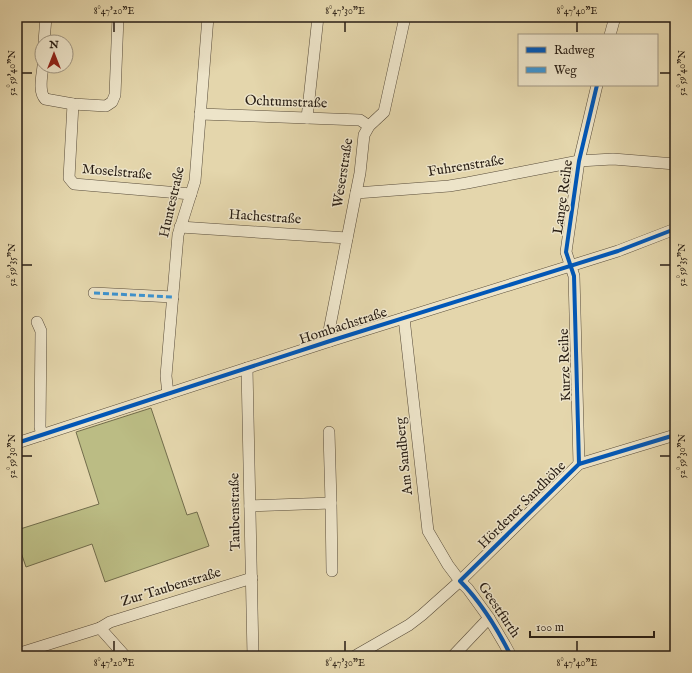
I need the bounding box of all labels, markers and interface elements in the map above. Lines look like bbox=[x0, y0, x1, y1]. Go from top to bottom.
text: 8°47'20"E bbox=[94, 5, 134, 18]
text: 8°47'30"E bbox=[325, 5, 365, 18]
text: 8°47'40"E bbox=[557, 5, 597, 18]
north arrow bbox=[34, 34, 74, 74]
legend bbox=[518, 34, 658, 86]
text: N bbox=[48, 38, 59, 52]
text: Radweg bbox=[554, 43, 595, 58]
text: 52°59'40"N bbox=[6, 50, 19, 96]
text: 52°59'40"N bbox=[676, 50, 689, 96]
text: Weg bbox=[554, 63, 577, 78]
street label: Ochtumstraße bbox=[244, 92, 328, 112]
street label: Weserstraße bbox=[329, 136, 357, 209]
street label: Fuhrenstraße bbox=[427, 151, 506, 181]
street label: Lange Reihe bbox=[549, 158, 577, 235]
street label: Moselstraße bbox=[81, 160, 153, 184]
street label: Huntestraße bbox=[155, 164, 189, 239]
street label: Hachestraße bbox=[228, 205, 302, 229]
text: 52°59'35"N bbox=[6, 243, 19, 287]
text: 52°59'35"N bbox=[676, 243, 689, 287]
street label: Hombachstraße bbox=[297, 303, 390, 349]
street label: Kurze Reihe bbox=[555, 328, 575, 402]
street label: Am Sandberg bbox=[391, 416, 417, 497]
text: 52°59'30"N bbox=[6, 433, 19, 478]
text: 52°59'30"N bbox=[676, 433, 689, 478]
street label: Hördener Sandhöhe bbox=[474, 457, 570, 553]
street label: Taubenstraße bbox=[225, 472, 245, 551]
street label: Zur Taubenstraße bbox=[119, 563, 224, 611]
street label: Geestfurth bbox=[474, 579, 525, 642]
scale bar bbox=[530, 613, 654, 639]
text: 100 m bbox=[536, 620, 564, 635]
text: 8°47'20"E bbox=[94, 657, 134, 670]
text: 8°47'30"E bbox=[325, 657, 365, 670]
text: 8°47'40"E bbox=[557, 657, 597, 670]

